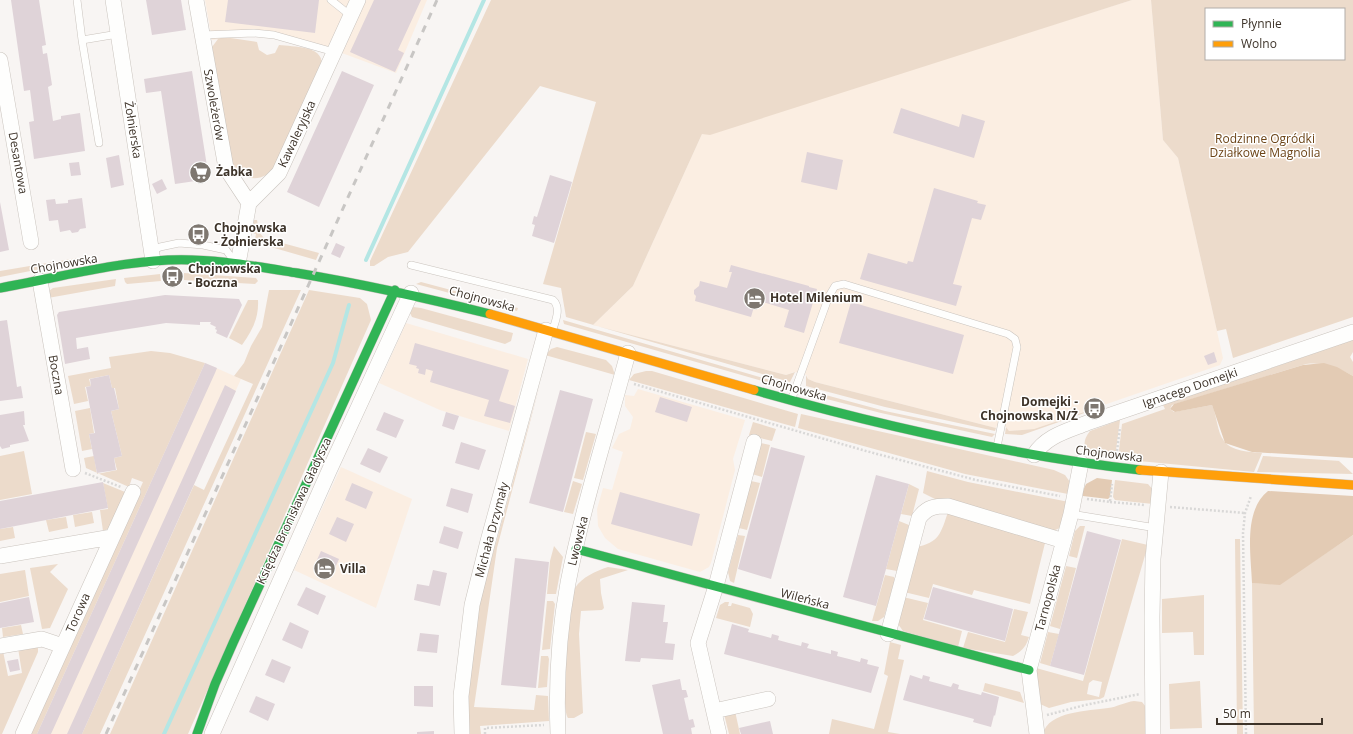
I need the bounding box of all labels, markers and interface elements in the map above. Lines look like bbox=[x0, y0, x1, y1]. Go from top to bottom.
legend bbox=[1205, 8, 1345, 60]
text: Płynnie bbox=[1241, 15, 1282, 32]
text: Wolno bbox=[1241, 35, 1277, 52]
street label: Szwoleżerów bbox=[200, 68, 229, 143]
street label: Kawaleryjska bbox=[274, 97, 320, 170]
street label: Żołnierska bbox=[121, 100, 146, 160]
park label: Rodzinne Ogródki Działkowe Magnolia bbox=[1209, 130, 1321, 161]
street label: Desantowa bbox=[5, 131, 32, 195]
supermarket icon: Żabka bbox=[188, 159, 214, 185]
place label: Żabka bbox=[216, 163, 252, 180]
place label: Chojnowska - Żołnierska bbox=[214, 219, 287, 250]
bus stop icon: Chojnowska - Żołnierska bbox=[186, 222, 212, 248]
street label: Chojnowska bbox=[29, 249, 99, 278]
place label: Chojnowska - Boczna bbox=[188, 260, 261, 291]
bus stop icon: Chojnowska - Boczna bbox=[160, 263, 186, 289]
street label: Chojnowska bbox=[447, 282, 517, 315]
hotel icon: Hotel Milenium bbox=[742, 285, 768, 311]
place label: Hotel Milenium bbox=[770, 289, 863, 306]
street label: Boczna bbox=[45, 354, 68, 396]
street label: Ignacego Domejki bbox=[1140, 363, 1240, 412]
street label: Chojnowska bbox=[759, 370, 829, 405]
place label: Domejki - Chojnowska N/Ż bbox=[980, 393, 1078, 424]
bus stop icon: Domejki - Chojnowska N/Ż bbox=[1081, 396, 1107, 422]
street label: Księdza Bronisława Gładysza bbox=[252, 435, 335, 587]
street label: Chojnowska bbox=[1074, 441, 1144, 466]
street label: Michała Drzymały bbox=[471, 479, 513, 580]
street label: Lwowska bbox=[563, 514, 592, 568]
hotel icon: Villa bbox=[312, 556, 338, 582]
place label: Villa bbox=[340, 560, 366, 577]
street label: Tarnopolska bbox=[1030, 562, 1065, 633]
street label: Wileńska bbox=[779, 584, 831, 613]
street label: Torowa bbox=[61, 590, 94, 635]
scale bar bbox=[1217, 700, 1322, 726]
text: 50 m bbox=[1223, 705, 1251, 722]

